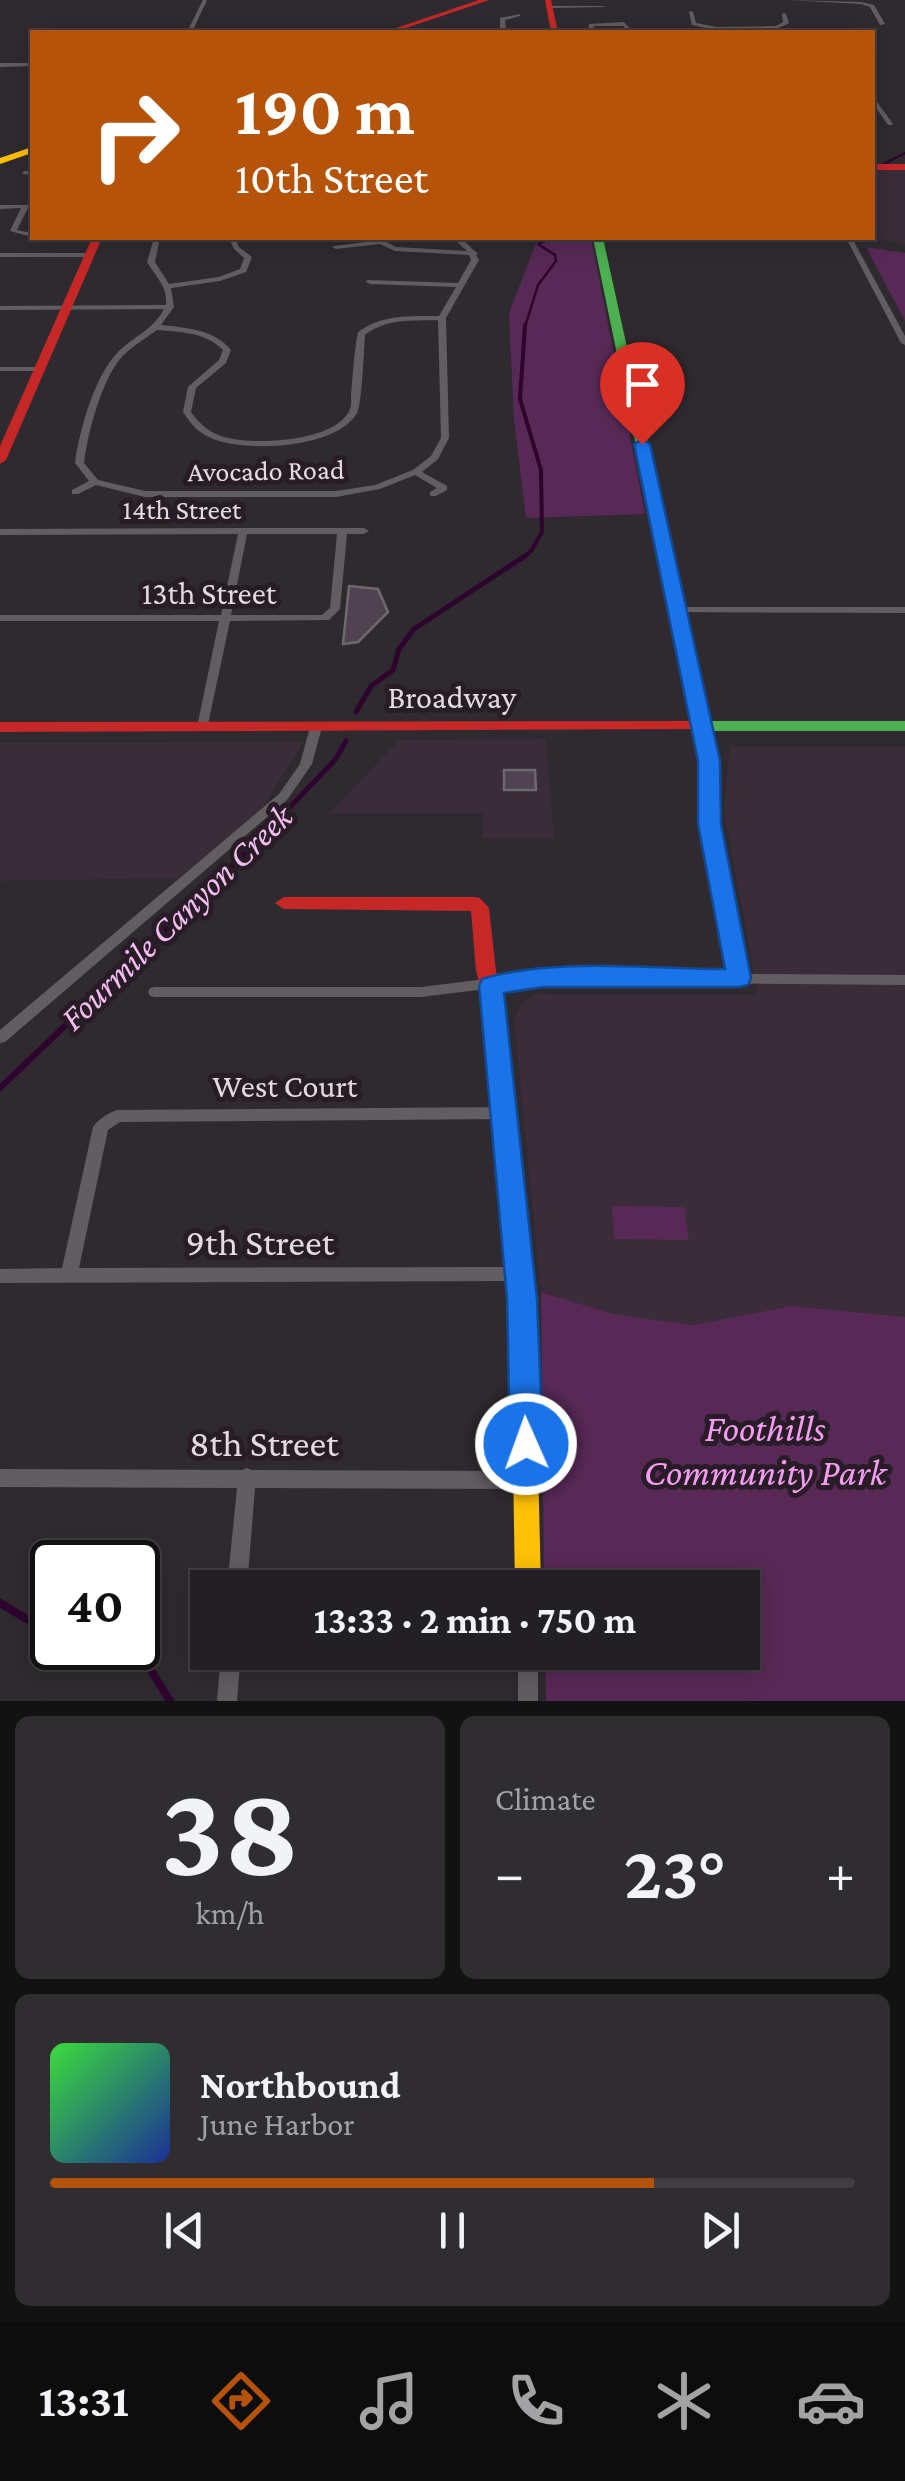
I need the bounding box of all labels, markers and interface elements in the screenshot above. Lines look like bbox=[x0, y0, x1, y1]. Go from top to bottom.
icon: right bbox=[70, 70, 200, 200]
text: 190 m bbox=[235, 71, 415, 149]
text: 10th Street bbox=[235, 153, 428, 203]
pin bbox=[600, 342, 685, 445]
icon: arrive bbox=[615, 357, 670, 412]
street label: Avocado Road bbox=[187, 454, 345, 487]
street label: 14th Street bbox=[123, 494, 242, 525]
street label: 13th Street bbox=[142, 575, 277, 611]
street label: Broadway bbox=[388, 679, 516, 715]
water label: Fourmile Canyon Creek bbox=[52, 796, 302, 1038]
street label: West Court bbox=[213, 1068, 358, 1104]
street label: 9th Street bbox=[186, 1221, 335, 1263]
position arrow bbox=[474, 1392, 578, 1496]
park label: Foothills Community Park bbox=[644, 1407, 888, 1493]
street label: 8th Street bbox=[189, 1422, 339, 1464]
speed limit sign: 40 bbox=[30, 1540, 160, 1670]
text: 13:33 · 2 min · 750 m bbox=[314, 1599, 636, 1641]
text: 38 bbox=[160, 1757, 300, 1902]
text: Climate bbox=[495, 1781, 596, 1817]
text: 23° bbox=[624, 1831, 726, 1914]
text: − bbox=[495, 1843, 524, 1904]
text: + bbox=[826, 1843, 855, 1904]
text: km/h bbox=[196, 1895, 265, 1931]
text: Northbound bbox=[200, 2064, 401, 2106]
text: June Harbor bbox=[200, 2106, 355, 2142]
icon: previous bbox=[157, 2203, 212, 2258]
icon: pause bbox=[425, 2203, 480, 2258]
icon: next bbox=[693, 2203, 748, 2258]
icon: directions bbox=[206, 2366, 276, 2436]
icon: music bbox=[354, 2366, 424, 2436]
icon: phone bbox=[501, 2366, 571, 2436]
icon: climate bbox=[649, 2366, 719, 2436]
icon: car bbox=[796, 2366, 866, 2436]
text: 13:31 bbox=[39, 2376, 129, 2426]

